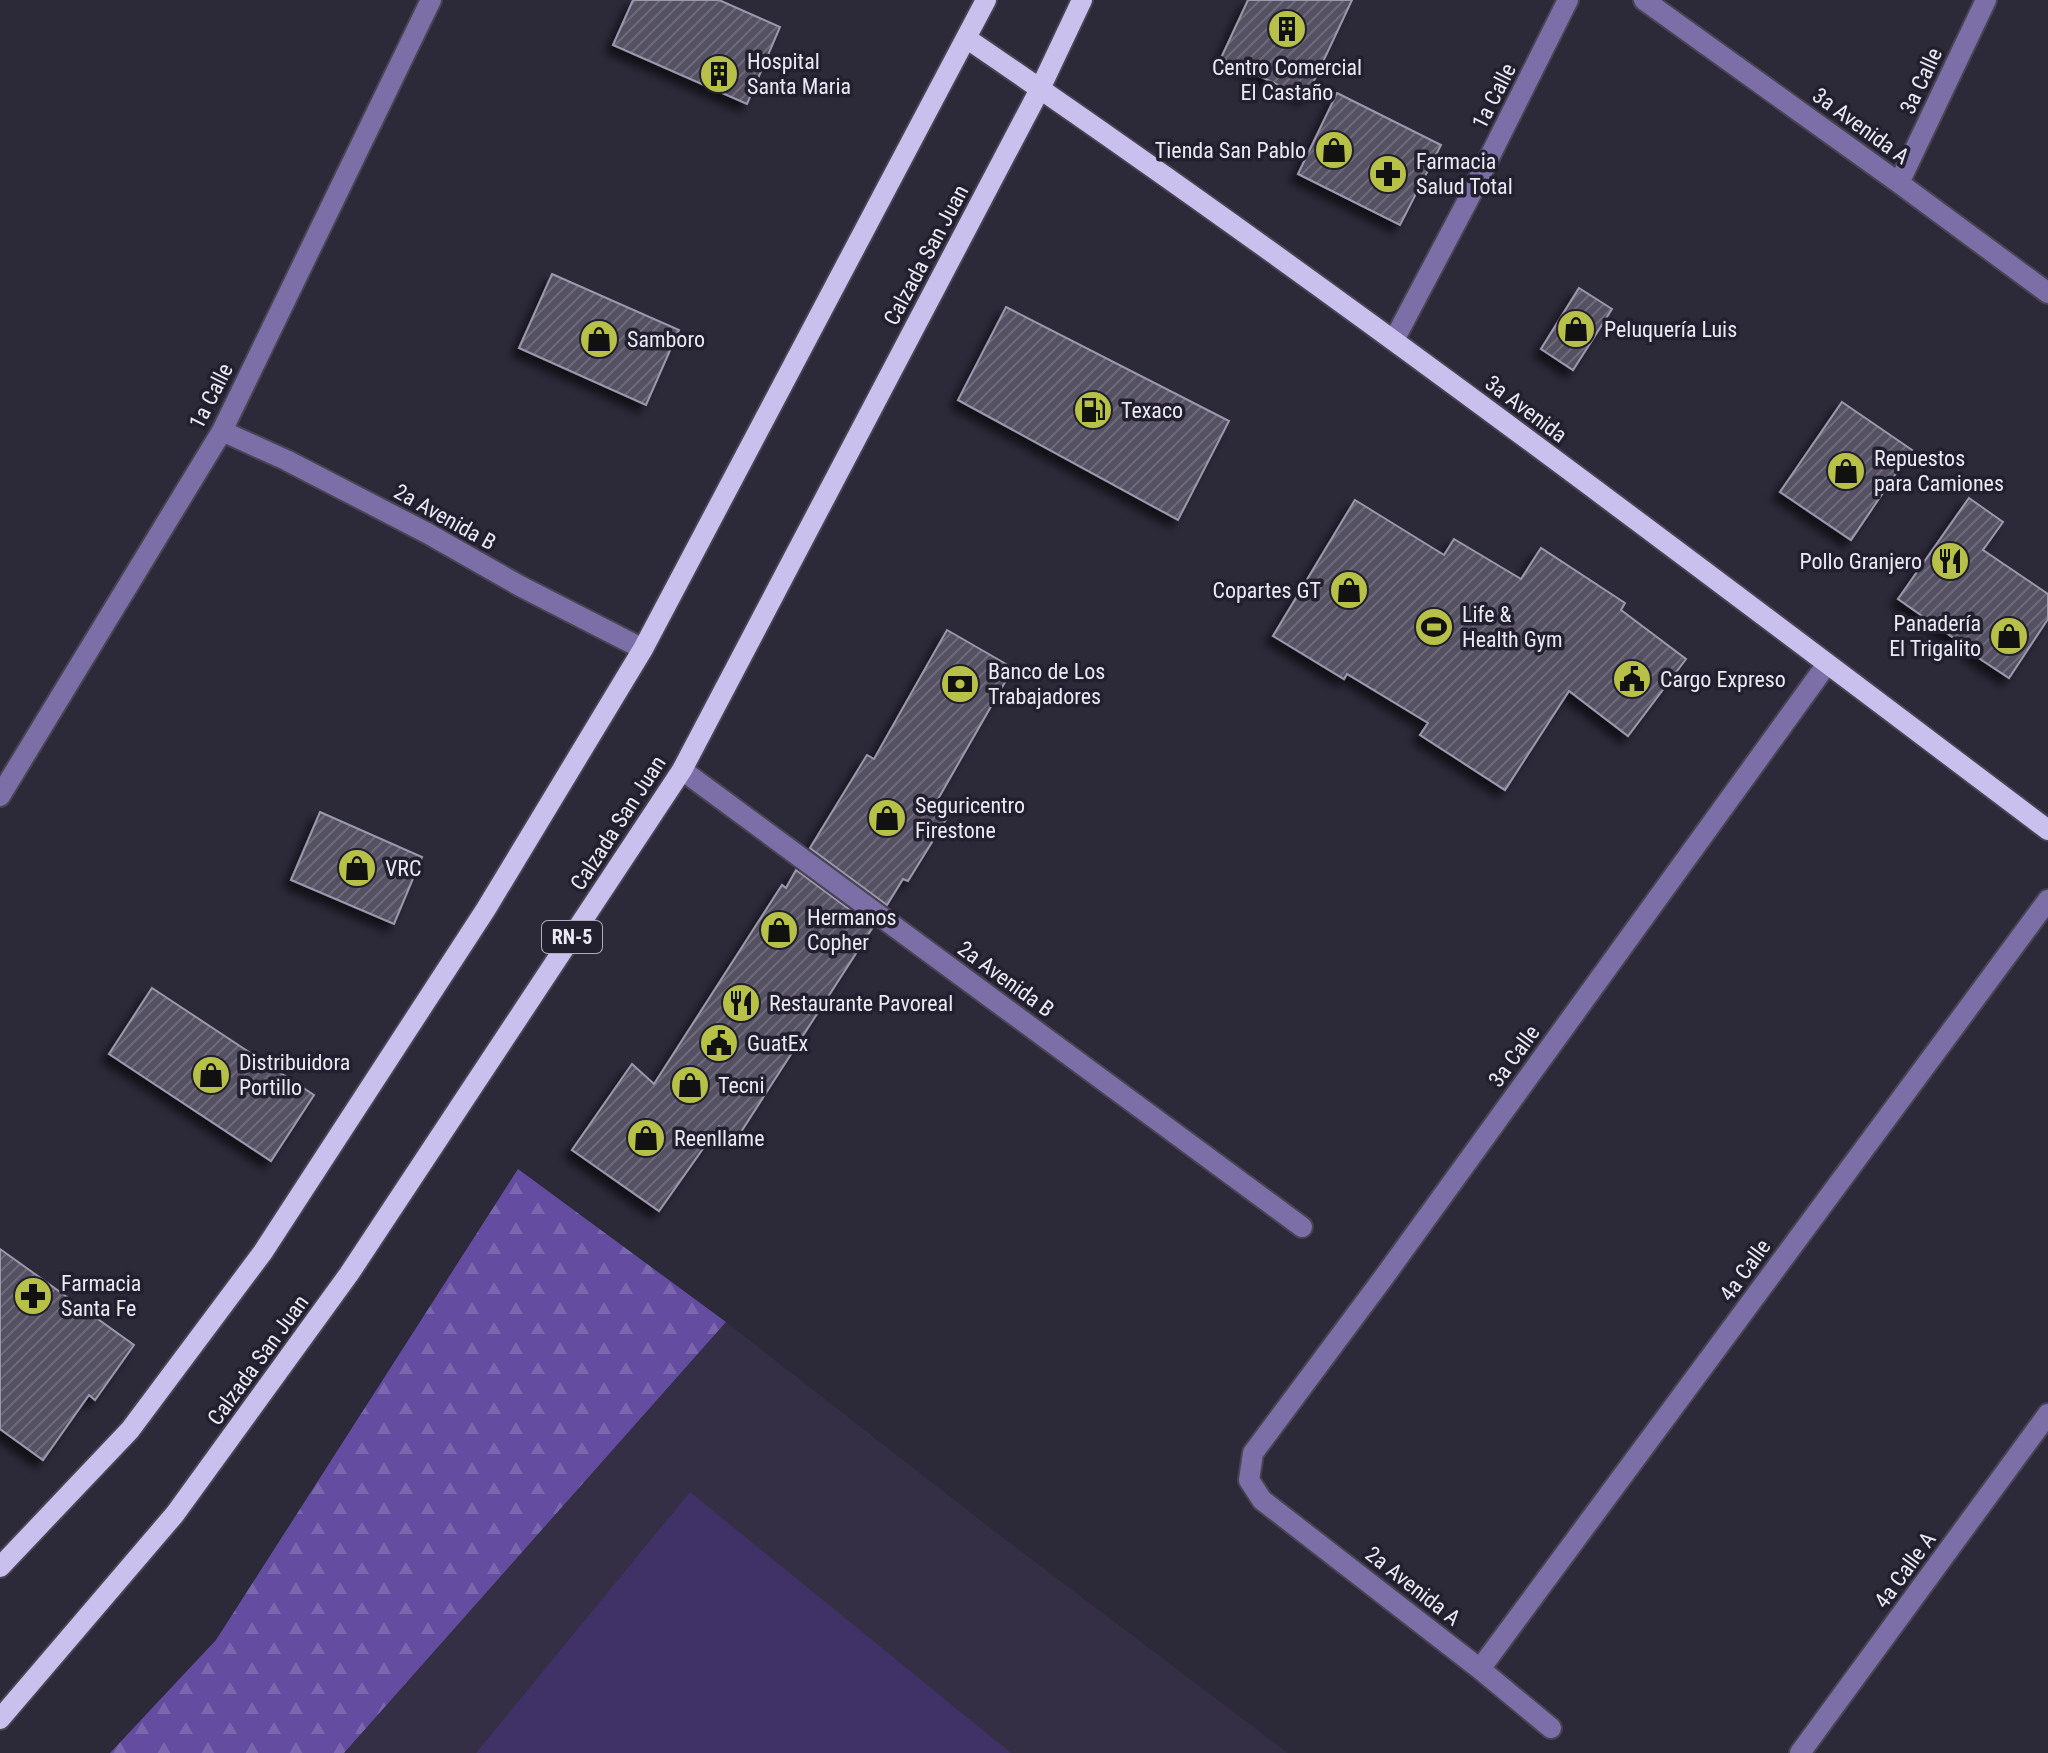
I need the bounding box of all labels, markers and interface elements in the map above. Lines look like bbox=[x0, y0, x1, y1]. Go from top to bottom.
building icon: Centro Comercial El Castaño bbox=[1266, 8, 1308, 50]
street label: 3a Calle bbox=[1895, 44, 1947, 118]
place label: Hospital Santa Maria bbox=[747, 49, 851, 99]
building icon: Hospital Santa Maria bbox=[698, 53, 740, 95]
place label: Centro Comercial El Castaño bbox=[1212, 55, 1362, 105]
street label: 1a Calle bbox=[1467, 59, 1521, 133]
street label: 3a Avenida A bbox=[1808, 83, 1914, 170]
shop icon: Tienda San Pablo bbox=[1313, 129, 1355, 171]
place label: Tienda San Pablo bbox=[1155, 138, 1306, 163]
place label: Farmacia Salud Total bbox=[1416, 149, 1513, 199]
pharmacy icon: Farmacia Salud Total bbox=[1367, 153, 1409, 195]
street label: Calzada San Juan bbox=[879, 181, 973, 329]
shop icon: Peluquería Luis bbox=[1555, 308, 1597, 350]
place label: Peluquería Luis bbox=[1604, 317, 1737, 342]
shop icon: Samboro bbox=[578, 318, 620, 360]
place label: Samboro bbox=[627, 327, 705, 352]
street label: 1a Calle bbox=[184, 359, 238, 433]
street label: 3a Avenida bbox=[1480, 370, 1572, 448]
fuel station icon: Texaco bbox=[1072, 389, 1114, 431]
place label: Texaco bbox=[1121, 398, 1183, 423]
place label: Repuestos para Camiones bbox=[1874, 446, 2004, 496]
shop icon: Repuestos para Camiones bbox=[1825, 450, 1867, 492]
street label: 2a Avenida B bbox=[390, 479, 500, 555]
restaurant icon: Pollo Granjero bbox=[1929, 540, 1971, 582]
place label: Pollo Granjero bbox=[1799, 549, 1922, 574]
shop icon: Copartes GT bbox=[1328, 569, 1370, 611]
place label: Copartes GT bbox=[1213, 578, 1321, 603]
place label: Life & Health Gym bbox=[1462, 602, 1562, 652]
sports icon: Life & Health Gym bbox=[1413, 606, 1455, 648]
place label: Panadería El Trigalito bbox=[1889, 611, 1981, 661]
shop icon: Panadería El Trigalito bbox=[1988, 615, 2030, 657]
public building icon: Cargo Expreso bbox=[1611, 658, 1653, 700]
place label: Banco de Los Trabajadores bbox=[988, 659, 1105, 709]
bank icon: Banco de Los Trabajadores bbox=[939, 663, 981, 705]
place label: Cargo Expreso bbox=[1660, 667, 1786, 692]
street label: Calzada San Juan bbox=[565, 751, 671, 895]
place label: Seguricentro Firestone bbox=[915, 793, 1025, 843]
shop icon: Seguricentro Firestone bbox=[866, 797, 908, 839]
shop icon: VRC bbox=[336, 847, 378, 889]
place label: VRC bbox=[385, 856, 421, 881]
place label: Hermanos Copher bbox=[807, 905, 897, 955]
shop icon: Hermanos Copher bbox=[758, 909, 800, 951]
road number: RN-5 bbox=[542, 921, 602, 953]
street label: 2a Avenida B bbox=[953, 936, 1059, 1022]
restaurant icon: Restaurante Pavoreal bbox=[720, 982, 762, 1024]
place label: Restaurante Pavoreal bbox=[769, 991, 953, 1016]
street label: 3a Calle bbox=[1483, 1020, 1545, 1092]
public building icon: GuatEx bbox=[698, 1022, 740, 1064]
place label: GuatEx bbox=[747, 1031, 809, 1056]
place label: Distribuidora Portillo bbox=[239, 1050, 350, 1100]
shop icon: Distribuidora Portillo bbox=[190, 1054, 232, 1096]
shop icon: Tecni bbox=[669, 1064, 711, 1106]
place label: Tecni bbox=[718, 1073, 765, 1098]
shop icon: Reenllame bbox=[625, 1117, 667, 1159]
place label: Reenllame bbox=[674, 1126, 764, 1151]
street label: 4a Calle bbox=[1714, 1234, 1776, 1306]
place label: Farmacia Santa Fe bbox=[61, 1271, 141, 1321]
pharmacy icon: Farmacia Santa Fe bbox=[12, 1275, 54, 1317]
street label: Calzada San Juan bbox=[202, 1290, 314, 1430]
street label: 4a Calle A bbox=[1869, 1527, 1941, 1613]
street label: 2a Avenida A bbox=[1361, 1541, 1465, 1631]

